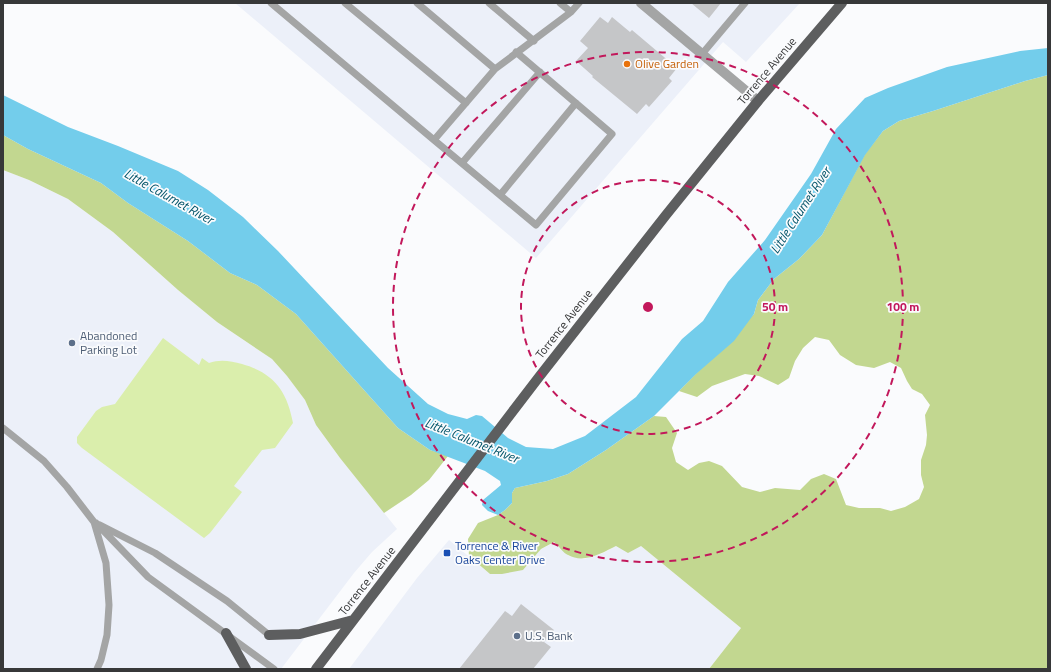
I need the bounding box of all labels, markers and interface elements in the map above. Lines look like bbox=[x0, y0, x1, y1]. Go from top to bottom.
street label: Torrence Avenue bbox=[732, 33, 801, 109]
place label: Olive Garden bbox=[635, 54, 699, 73]
marker: Olive Garden bbox=[622, 59, 632, 69]
water label: Little Calumet River bbox=[765, 161, 836, 257]
water label: Little Calumet River bbox=[121, 163, 219, 230]
street label: Torrence Avenue bbox=[530, 285, 597, 362]
text: 50 m bbox=[762, 297, 788, 316]
text: 100 m bbox=[887, 297, 919, 316]
centre of rings bbox=[641, 300, 655, 314]
place label: Abandoned Parking Lot bbox=[80, 326, 138, 359]
marker: Abandoned Parking Lot bbox=[67, 338, 77, 348]
water label: Little Calumet River bbox=[422, 412, 524, 469]
place label: Torrence & River Oaks Center Drive bbox=[455, 536, 545, 569]
street label: Torrence Avenue bbox=[333, 542, 400, 619]
marker: Torrence & River Oaks Center Drive bbox=[442, 548, 452, 558]
place label: U.S. Bank bbox=[525, 626, 573, 645]
marker: U.S. Bank bbox=[512, 631, 522, 641]

